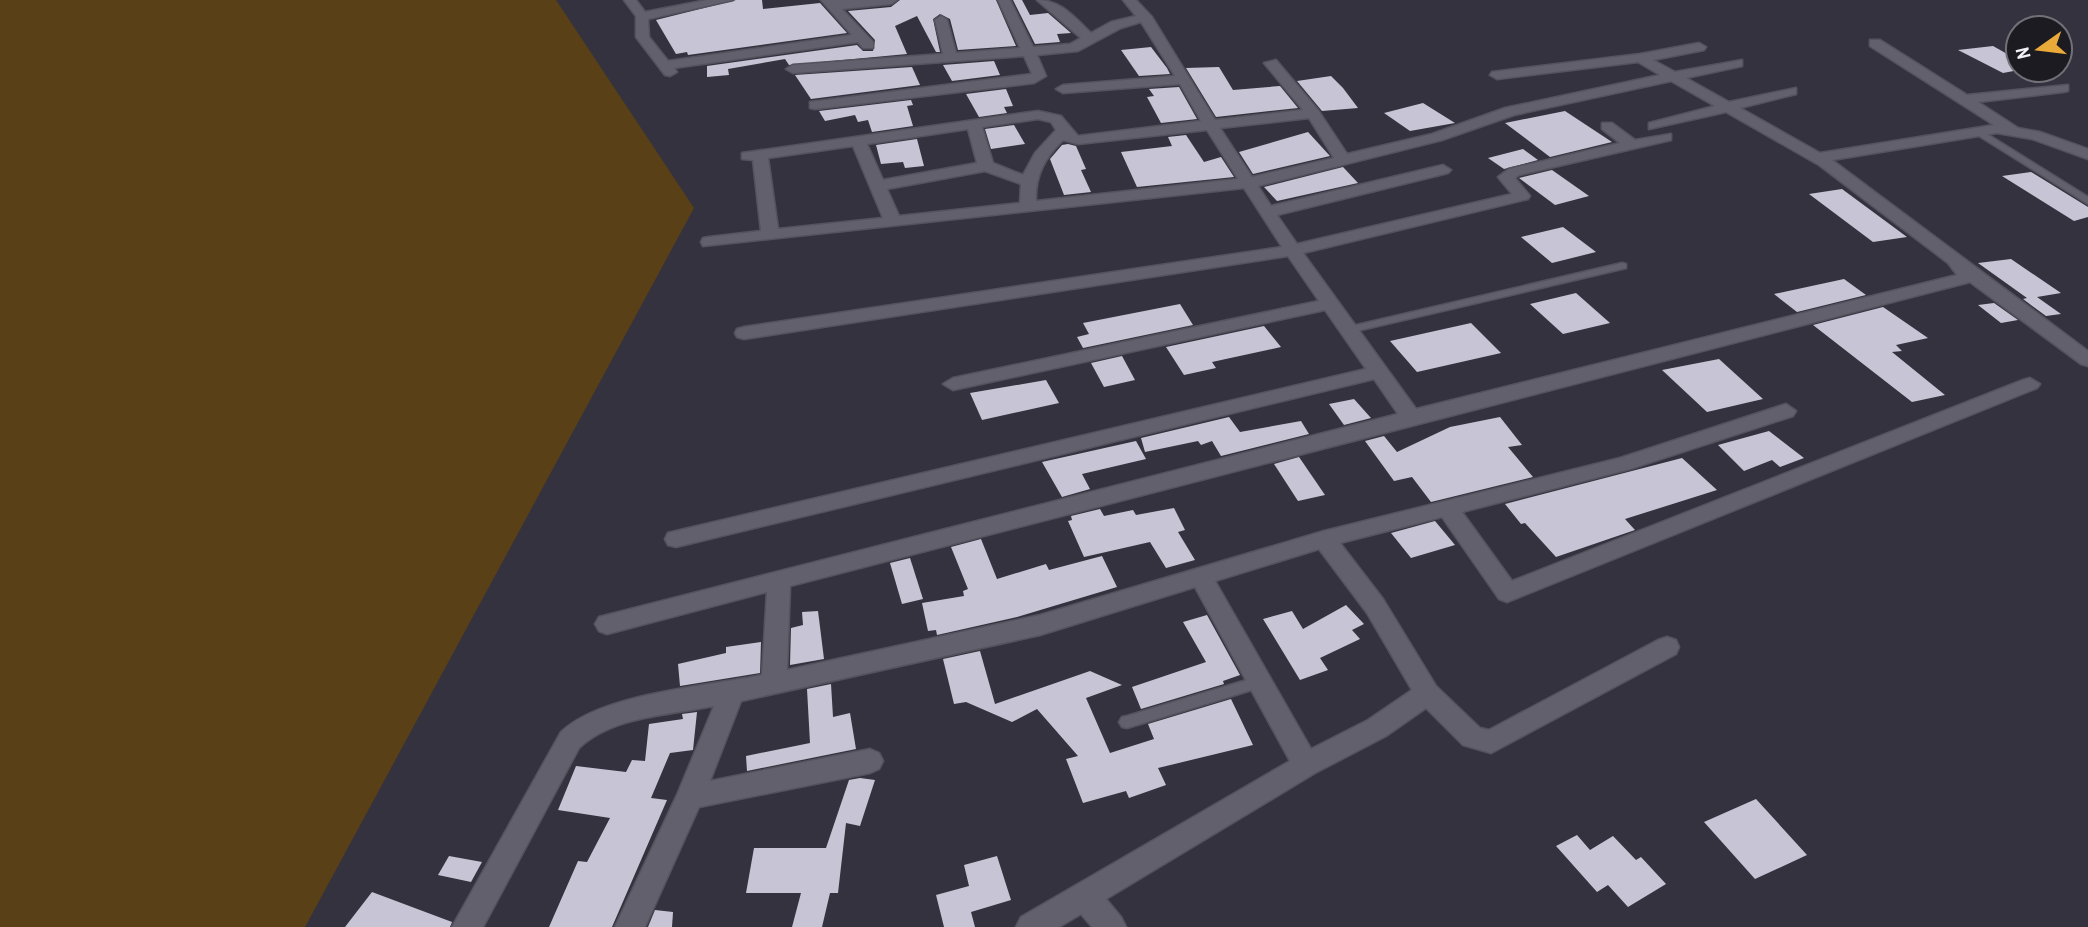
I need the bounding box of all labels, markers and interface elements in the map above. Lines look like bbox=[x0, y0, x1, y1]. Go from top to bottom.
north arrow bbox=[2004, 14, 2074, 84]
text: N bbox=[2009, 45, 2036, 62]

